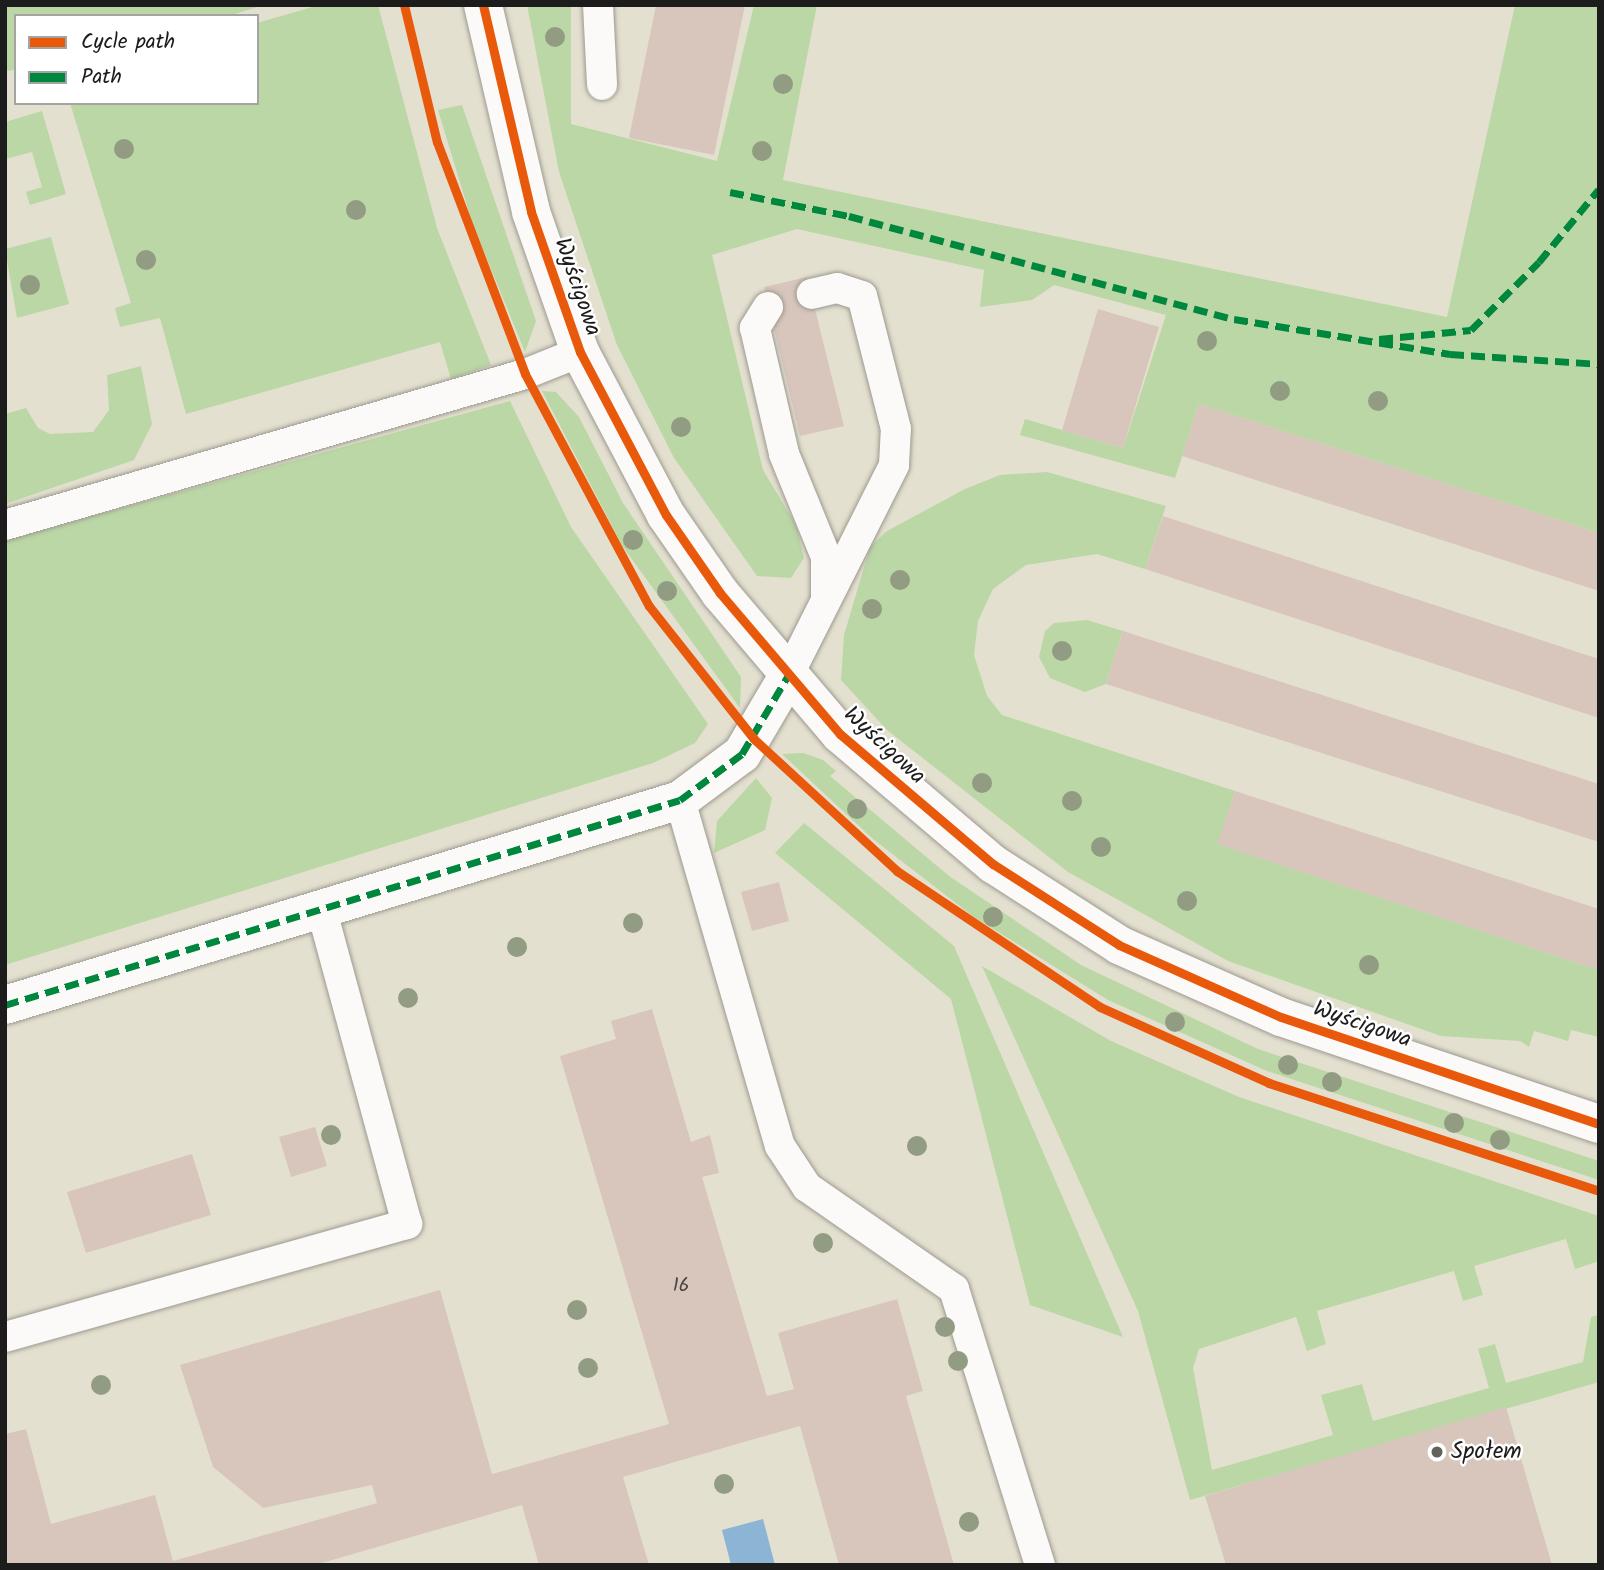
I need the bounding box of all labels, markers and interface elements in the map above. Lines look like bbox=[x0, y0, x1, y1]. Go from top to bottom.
legend bbox=[14, 14, 259, 105]
text: Cycle path bbox=[81, 26, 175, 59]
text: Path bbox=[81, 61, 122, 94]
street label: Wyścigowa bbox=[547, 234, 607, 340]
street label: Wyścigowa bbox=[837, 701, 931, 791]
street label: Wyścigowa bbox=[1309, 995, 1415, 1055]
house number: 16 bbox=[673, 1276, 689, 1298]
place label: Społem bbox=[1451, 1438, 1522, 1466]
marker: Społem bbox=[1429, 1444, 1445, 1460]

